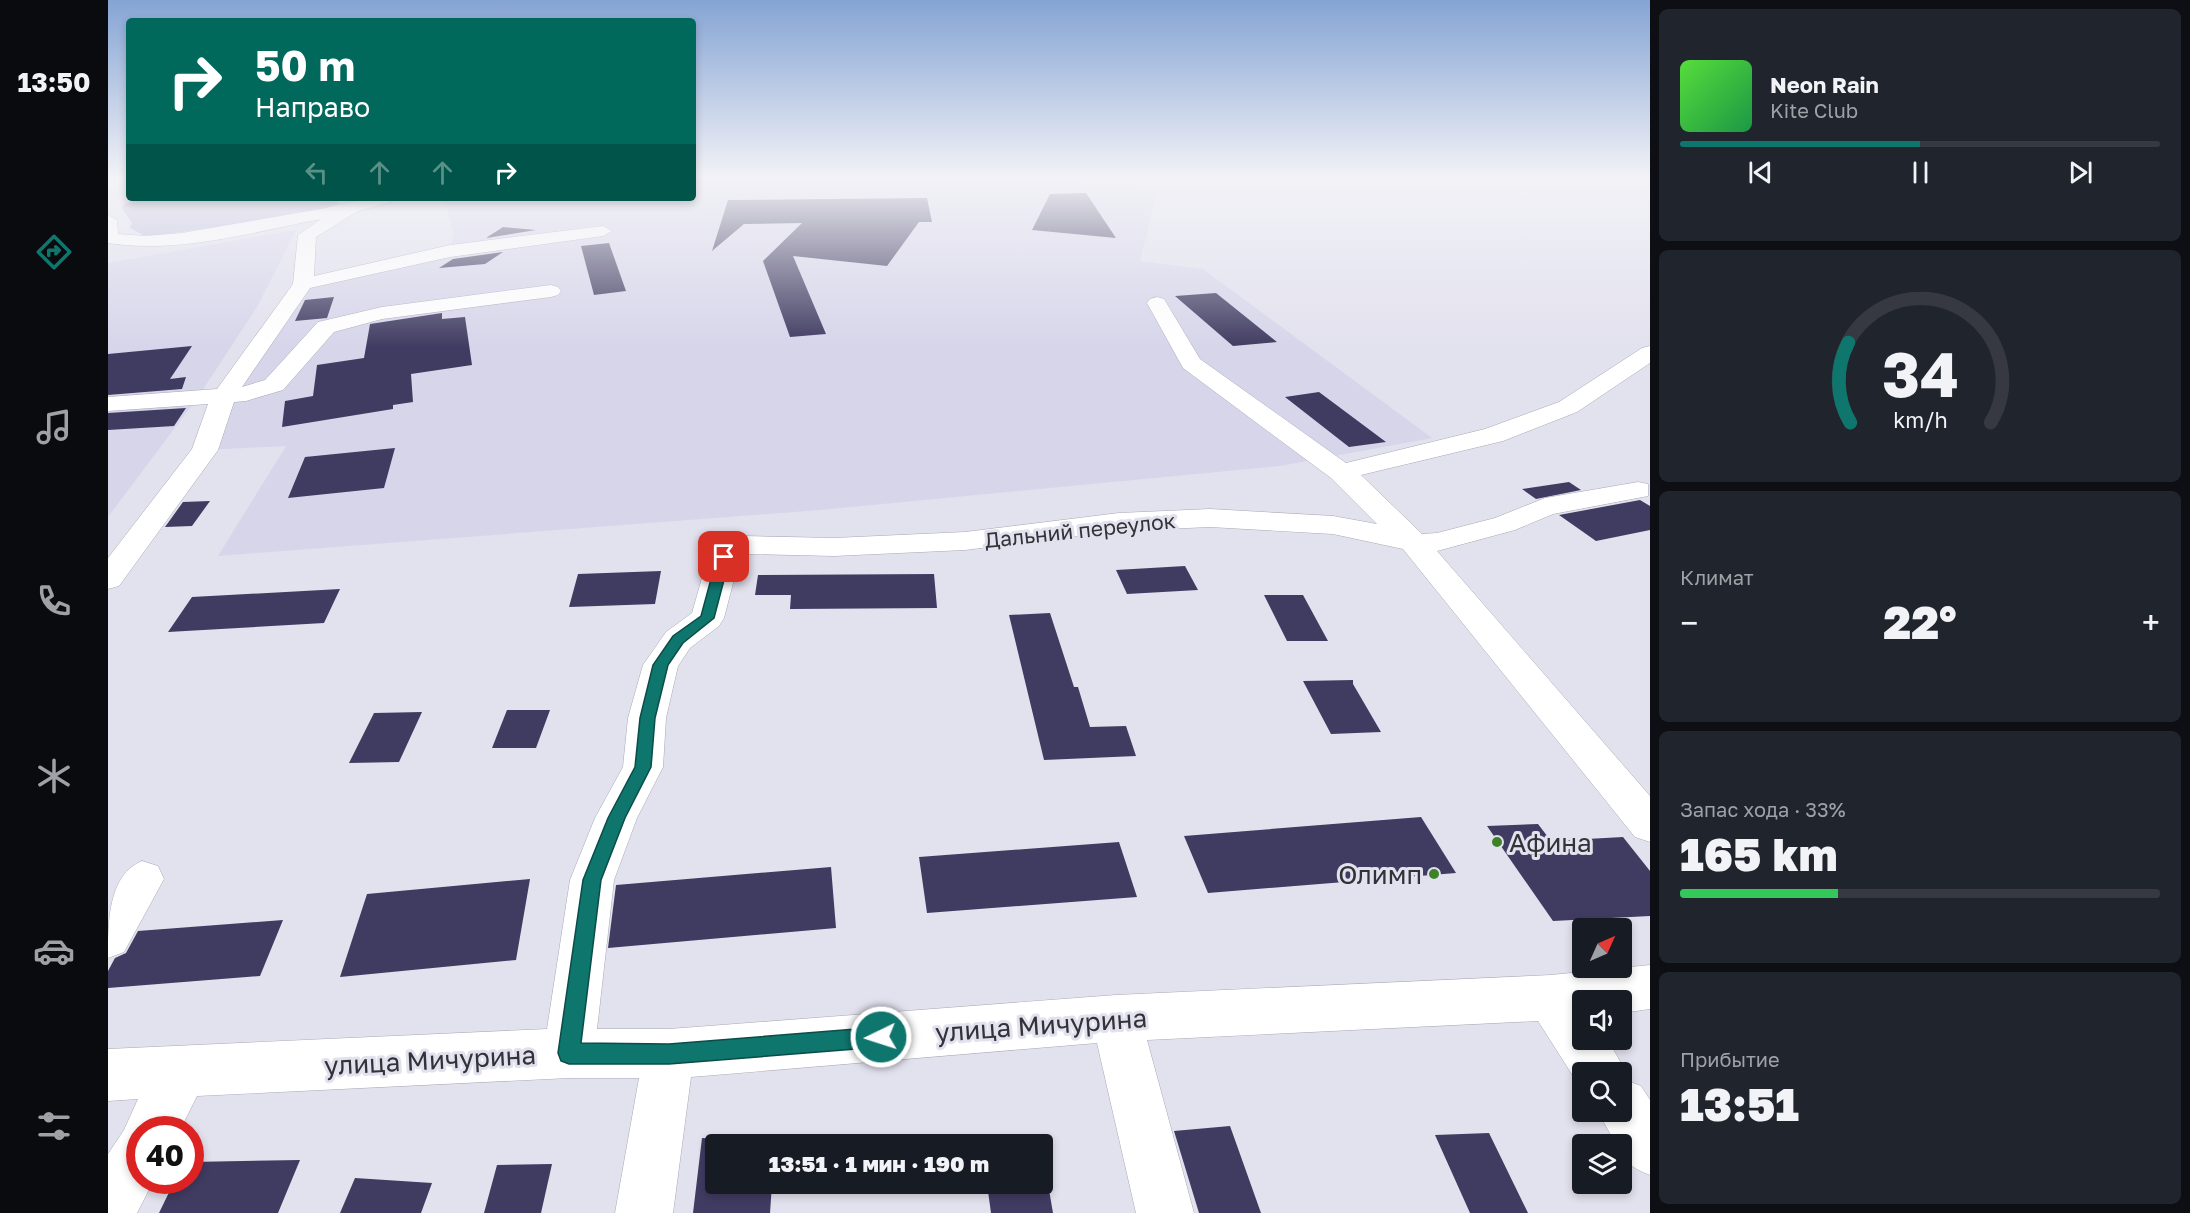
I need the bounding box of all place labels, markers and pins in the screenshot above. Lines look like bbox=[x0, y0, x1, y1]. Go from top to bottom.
pin bbox=[698, 531, 749, 582]
place label: Афина bbox=[1509, 827, 1592, 858]
marker: Афина bbox=[1490, 835, 1504, 849]
place label: Олимп bbox=[1338, 859, 1422, 890]
marker: Олимп bbox=[1427, 867, 1441, 881]

